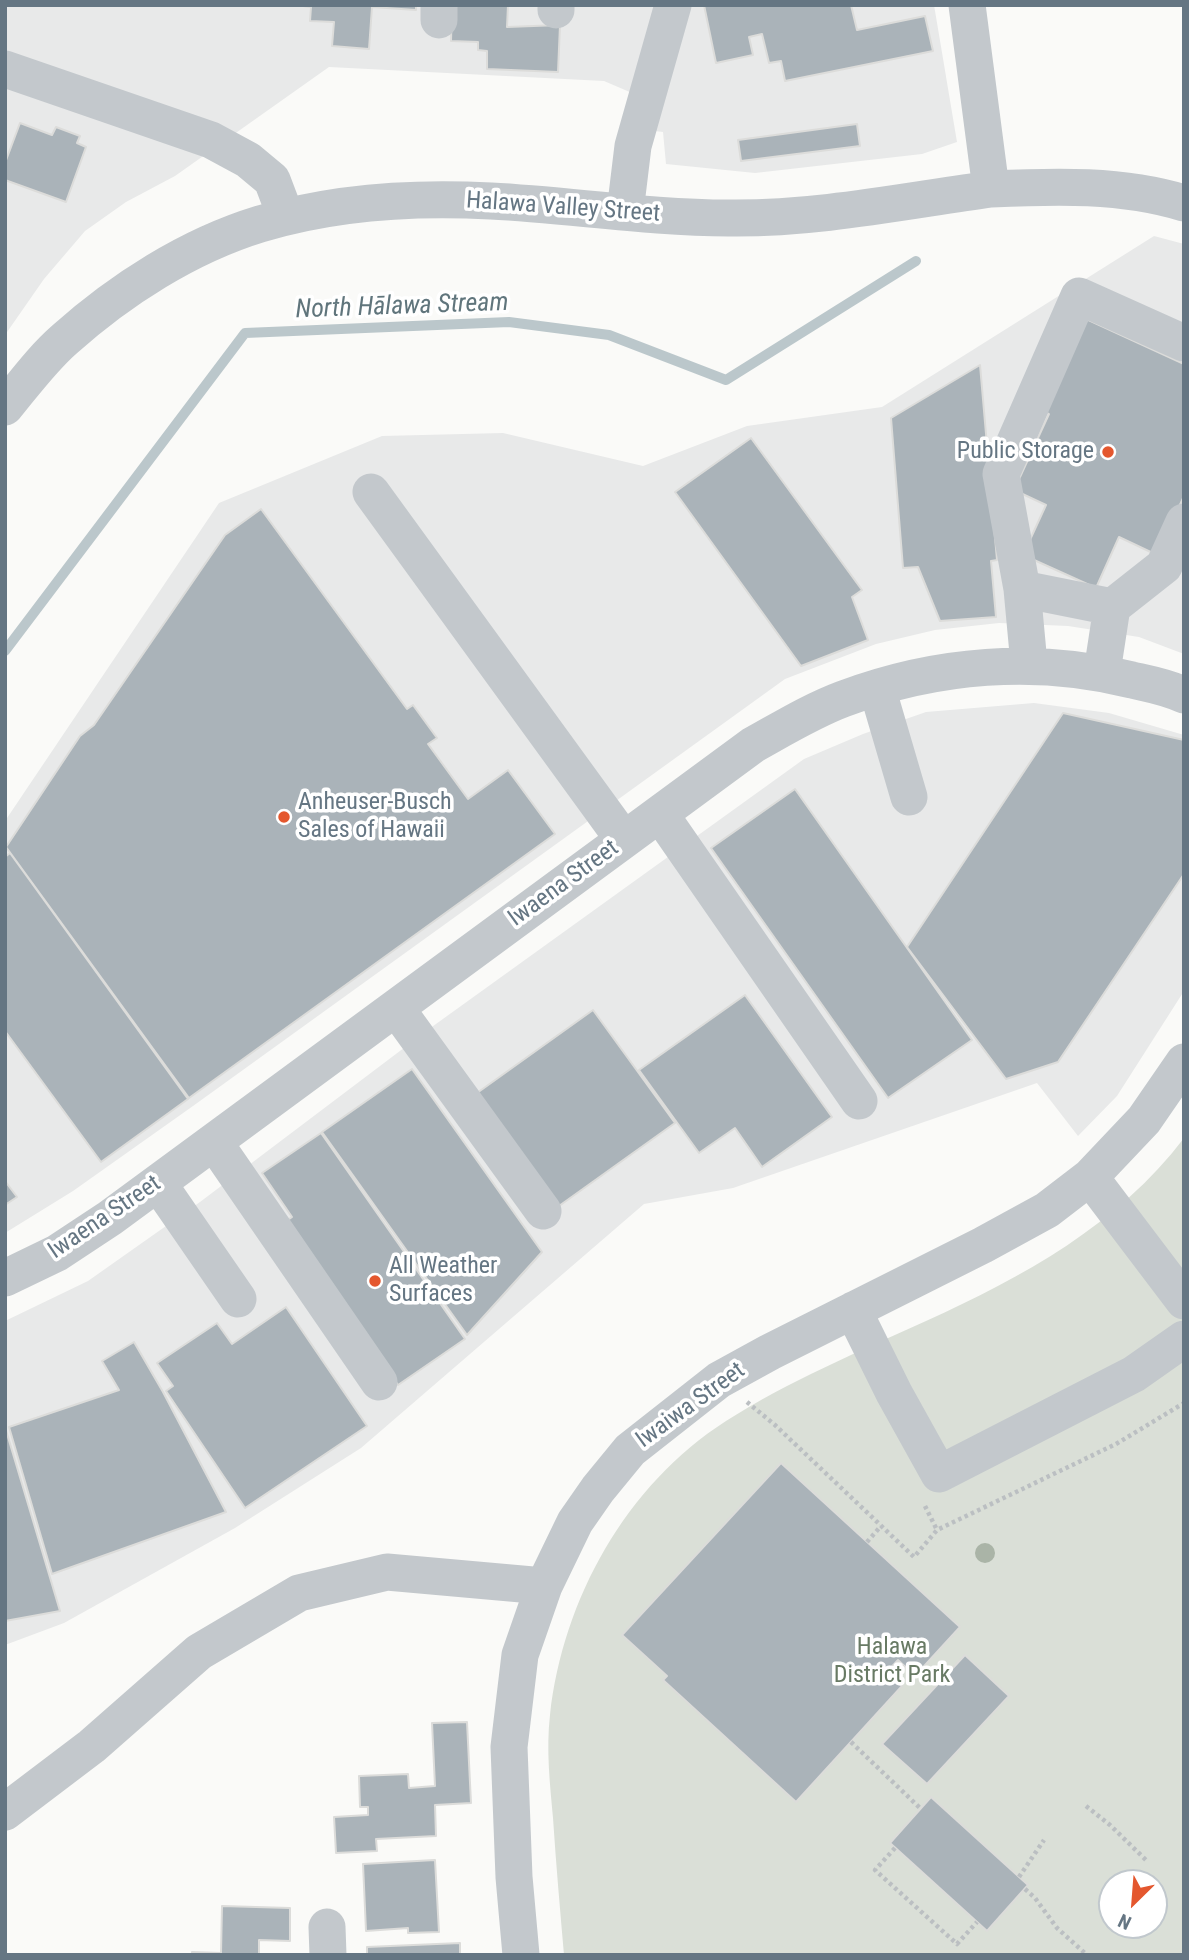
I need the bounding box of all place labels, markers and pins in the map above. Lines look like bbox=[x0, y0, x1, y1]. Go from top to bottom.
place label: Public Storage bbox=[957, 438, 1094, 466]
marker: Public Storage bbox=[1100, 444, 1116, 460]
place label: Anheuser-Busch Sales of Hawaii bbox=[298, 789, 452, 845]
marker: Anheuser-Busch Sales of Hawaii bbox=[276, 809, 292, 825]
place label: All Weather Surfaces bbox=[389, 1253, 497, 1309]
marker: All Weather Surfaces bbox=[367, 1273, 383, 1289]

